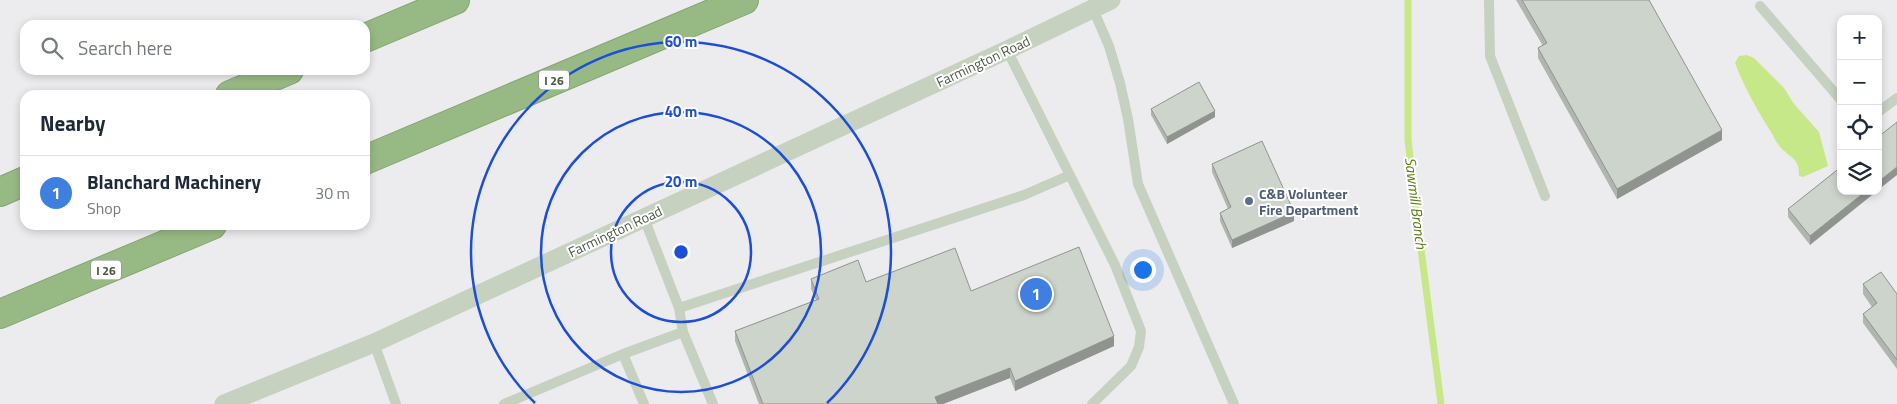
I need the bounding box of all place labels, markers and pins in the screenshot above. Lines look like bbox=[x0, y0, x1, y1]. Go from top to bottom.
place label: C&B Volunteer Fire Department bbox=[1259, 183, 1358, 220]
marker: C&B Volunteer Fire Department bbox=[1243, 195, 1255, 207]
centre of rings bbox=[672, 243, 690, 261]
pin: 1 bbox=[1020, 275, 1052, 313]

